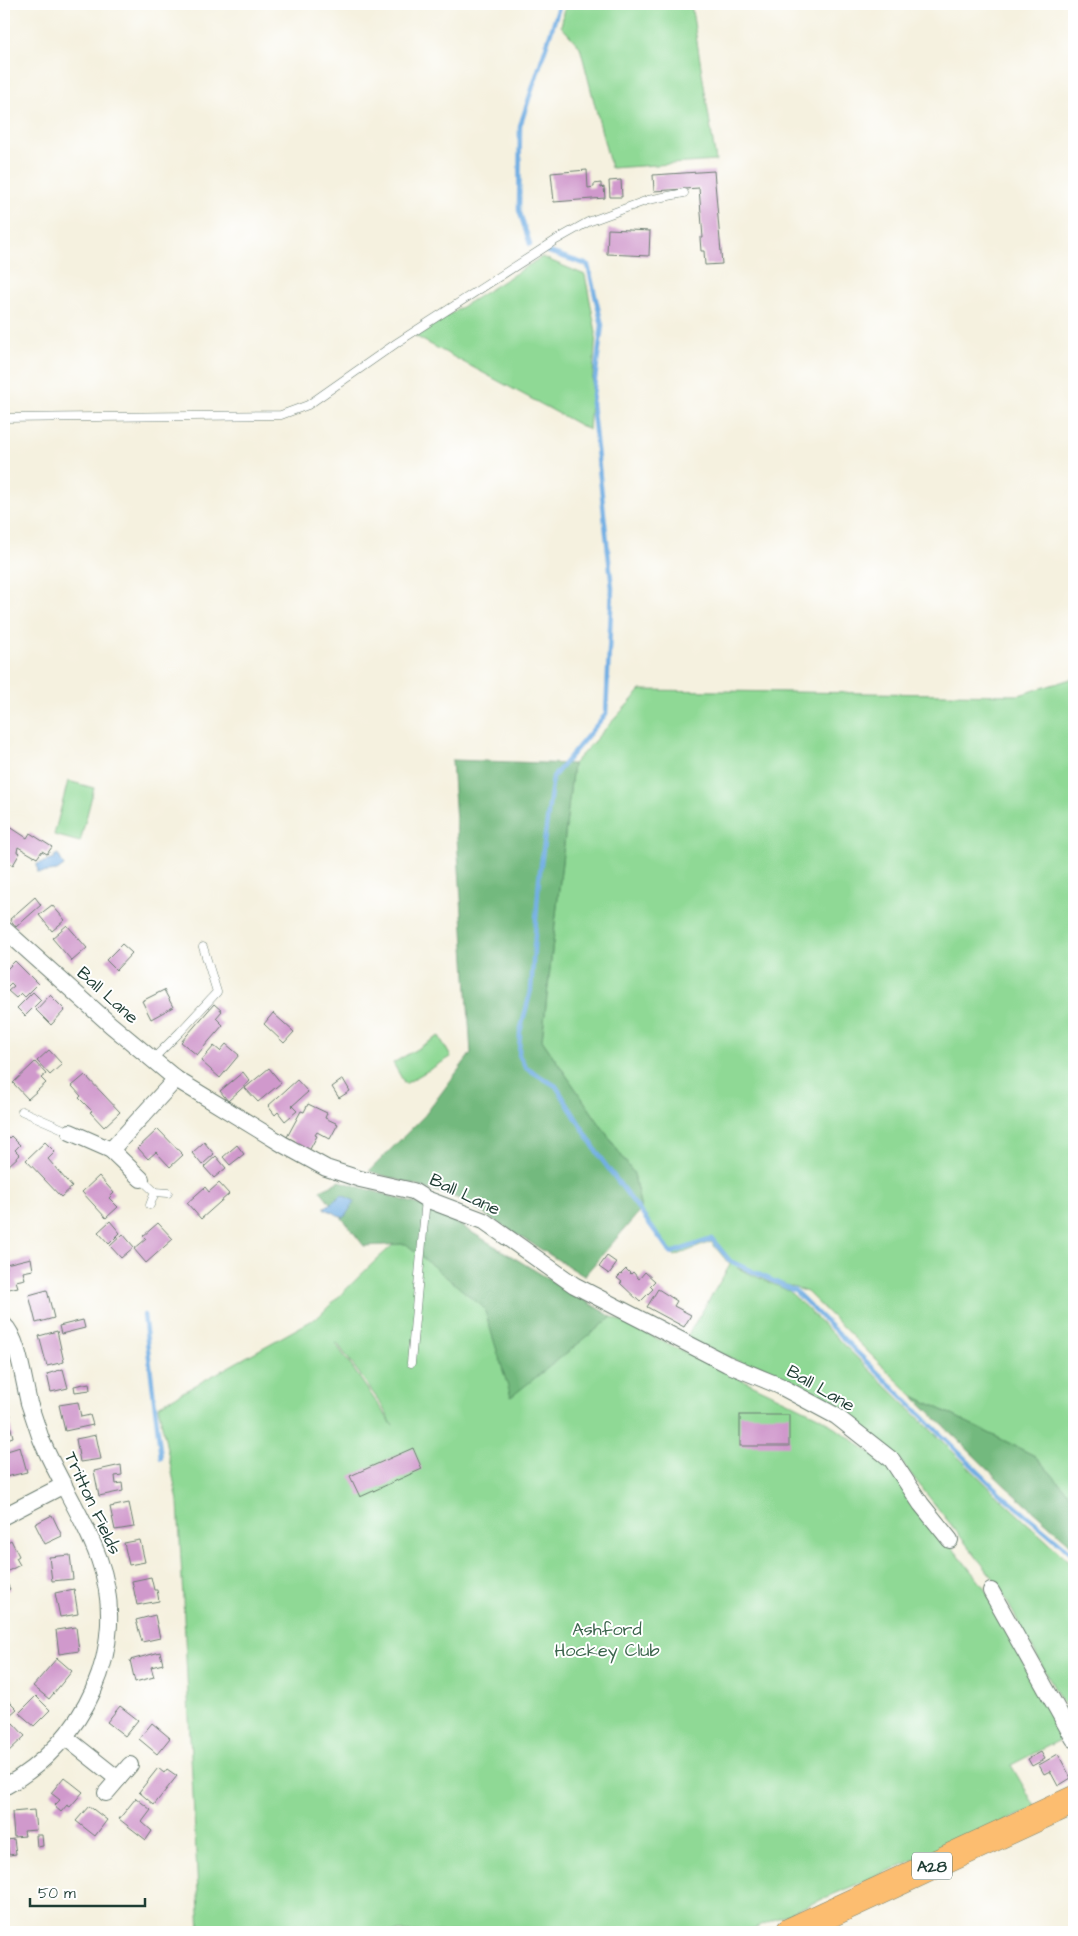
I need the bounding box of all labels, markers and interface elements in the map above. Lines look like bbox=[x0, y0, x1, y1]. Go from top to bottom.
street label: Ball Lane bbox=[71, 961, 144, 1030]
street label: Ball Lane bbox=[425, 1167, 504, 1222]
street label: Ball Lane bbox=[782, 1359, 860, 1418]
street label: Tritton Fields bbox=[58, 1448, 127, 1559]
park label: Ashford Hockey Club bbox=[554, 1617, 660, 1664]
road number: A28 bbox=[912, 1852, 952, 1880]
scale bar bbox=[30, 1876, 145, 1908]
text: 50 m bbox=[38, 1883, 76, 1904]

